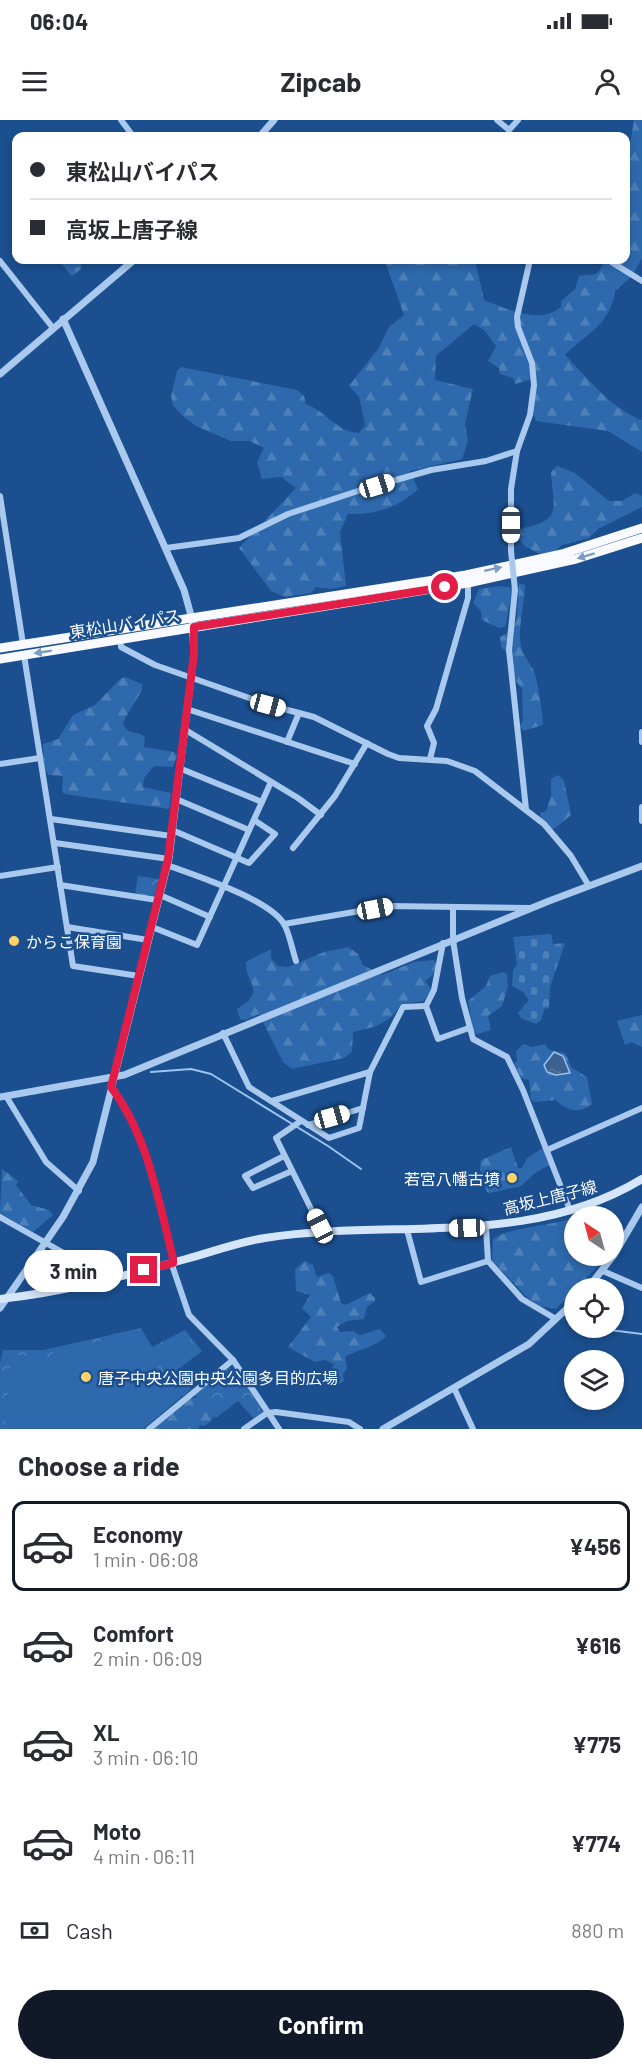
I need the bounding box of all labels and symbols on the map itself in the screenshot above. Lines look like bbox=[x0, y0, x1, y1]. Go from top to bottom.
car bbox=[357, 472, 397, 500]
car bbox=[502, 507, 520, 543]
one-way arrow bbox=[577, 552, 595, 561]
one-way arrow bbox=[484, 564, 503, 573]
route start bbox=[431, 573, 458, 600]
street label: 東松山バイパス bbox=[68, 605, 182, 641]
one-way arrow bbox=[33, 647, 52, 656]
car bbox=[248, 692, 288, 718]
car bbox=[356, 897, 394, 921]
place label: からこ保育園 bbox=[26, 932, 122, 951]
marker: からこ保育園 bbox=[7, 934, 21, 948]
car bbox=[312, 1103, 352, 1131]
place label: 若宮八幡古墳 bbox=[404, 1169, 500, 1188]
marker: 若宮八幡古墳 bbox=[505, 1171, 519, 1185]
street label: 高坂上唐子線 bbox=[501, 1176, 599, 1218]
car bbox=[304, 1206, 336, 1246]
north arrow bbox=[564, 1206, 624, 1266]
car bbox=[449, 1218, 485, 1238]
callout: 3 min bbox=[24, 1249, 123, 1291]
route end bbox=[130, 1256, 157, 1283]
place label: 唐子中央公園中央公園多目的広場 bbox=[98, 1368, 338, 1387]
marker: 唐子中央公園中央公園多目的広場 bbox=[79, 1370, 93, 1384]

